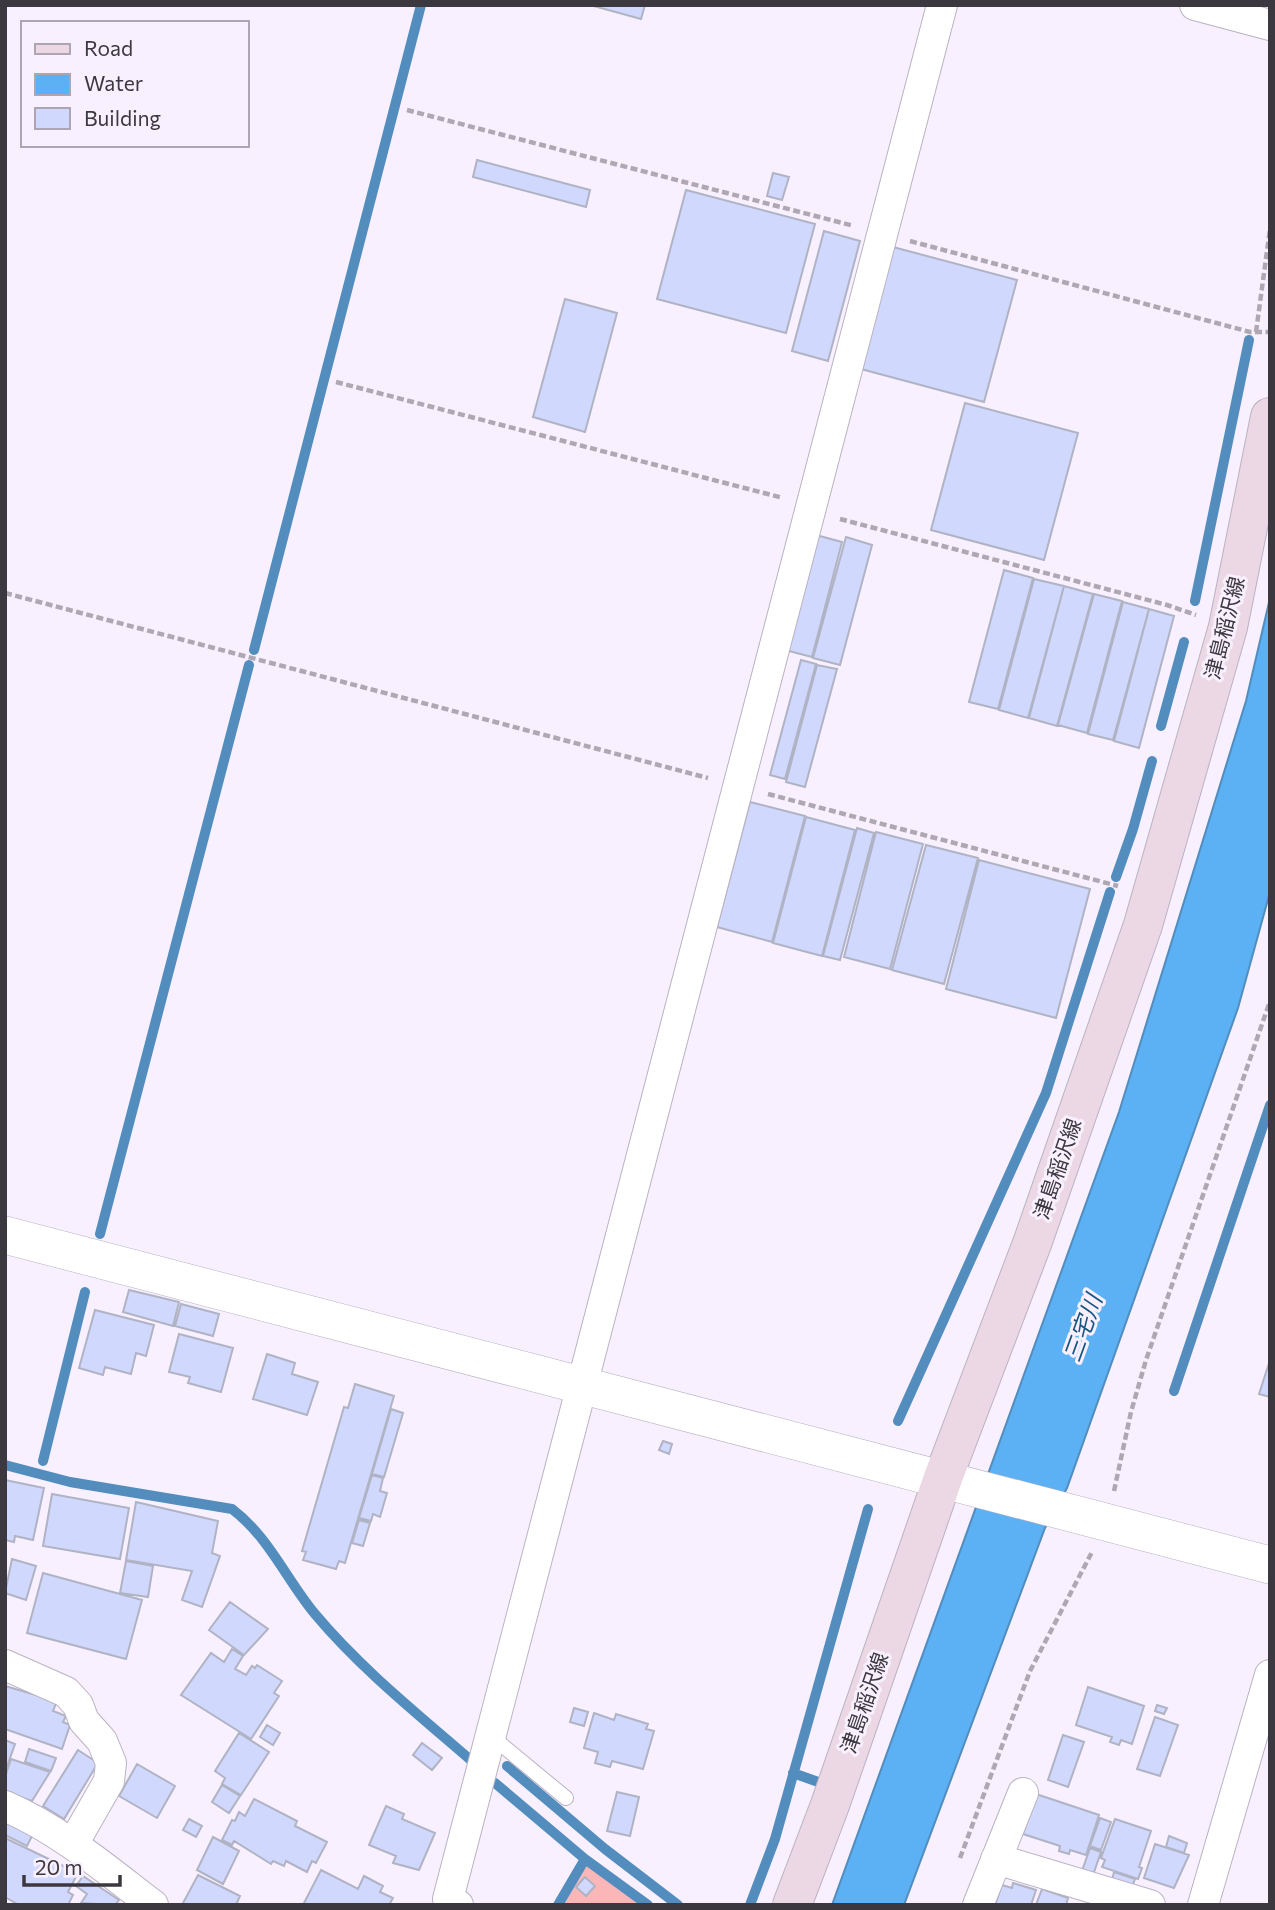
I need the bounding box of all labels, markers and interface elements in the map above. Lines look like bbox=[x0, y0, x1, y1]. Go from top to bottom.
legend bbox=[21, 21, 248, 147]
text: Road bbox=[84, 35, 133, 60]
text: Water bbox=[84, 70, 143, 95]
text: Building bbox=[84, 105, 161, 130]
street label: 津島稲沢線 bbox=[1199, 574, 1248, 682]
street label: 津島稲沢線 bbox=[1028, 1115, 1085, 1222]
water label: 三宅川 bbox=[1057, 1288, 1108, 1365]
street label: 津島稲沢線 bbox=[835, 1649, 892, 1756]
scale bar bbox=[24, 1843, 121, 1887]
text: 20 m bbox=[35, 1854, 83, 1879]

